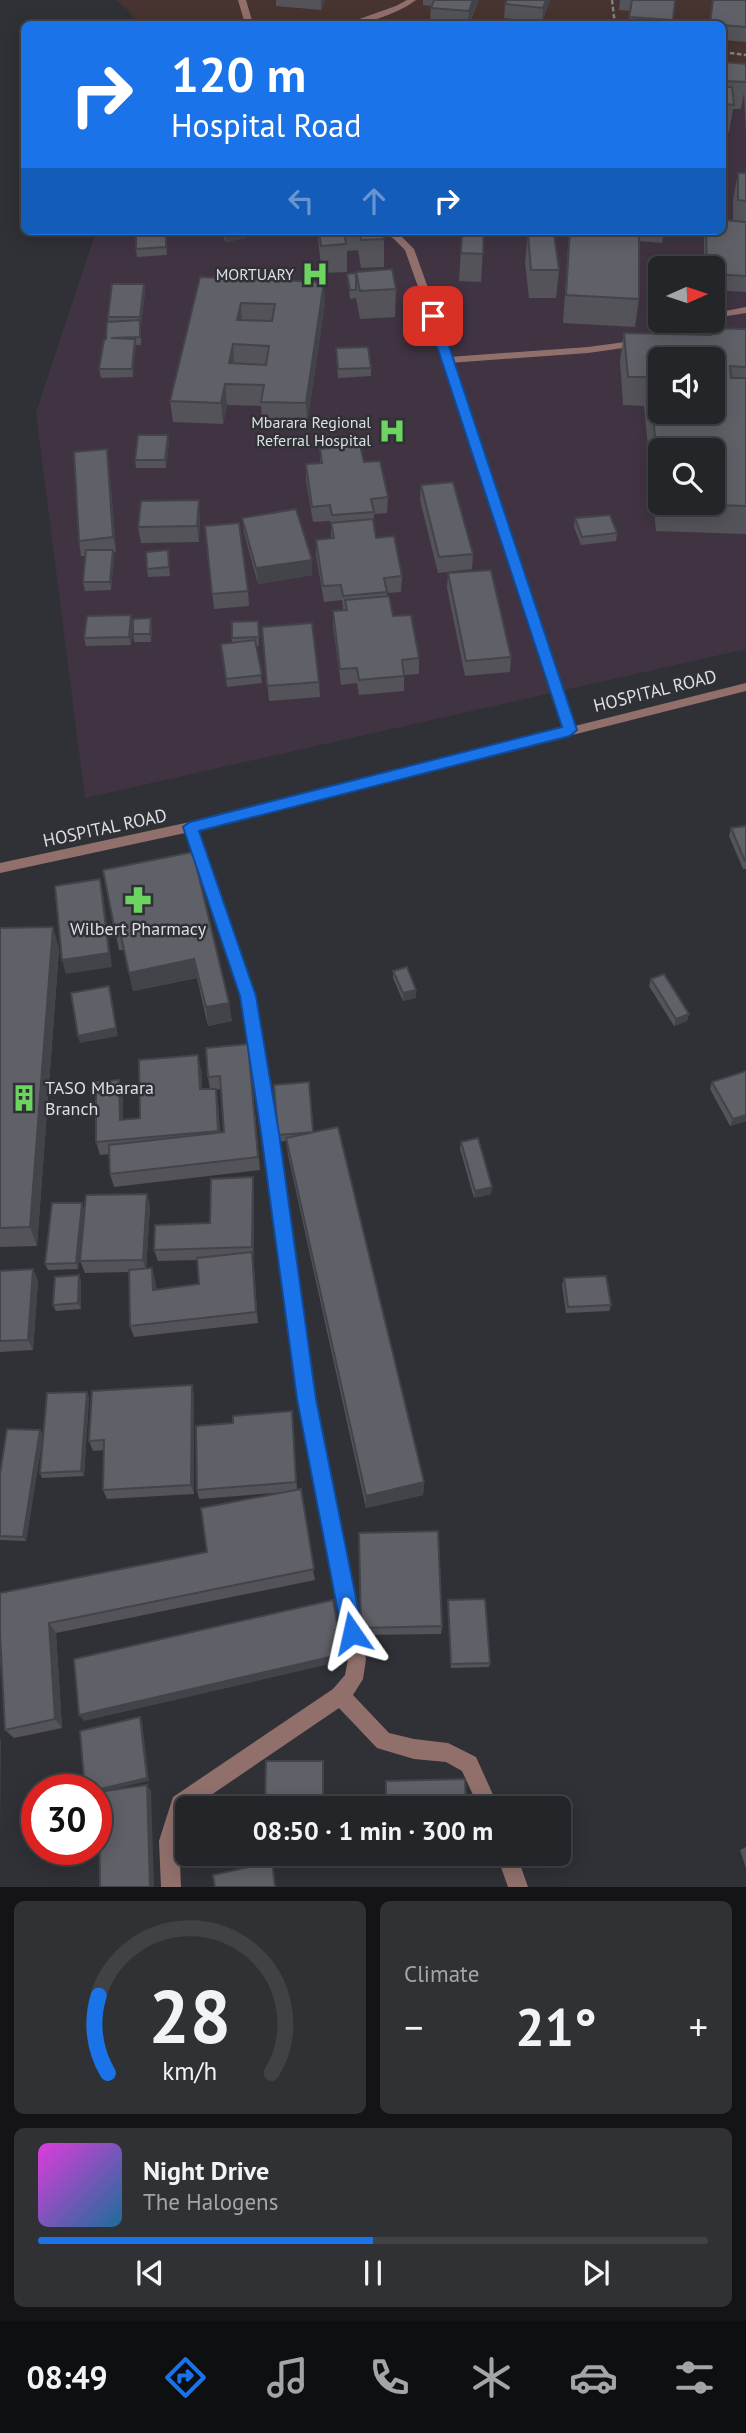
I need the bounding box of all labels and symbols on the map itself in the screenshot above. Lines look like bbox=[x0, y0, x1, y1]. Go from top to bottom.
north arrow bbox=[648, 256, 724, 332]
hospital icon: MORTUARY bbox=[300, 259, 330, 289]
place label: MORTUARY bbox=[216, 264, 294, 284]
pin bbox=[403, 286, 463, 346]
place label: Mbarara Regional Referral Hospital bbox=[251, 412, 371, 450]
hospital icon: Mbarara Regional Referral Hospital bbox=[377, 416, 407, 446]
street label: HOSPITAL ROAD bbox=[591, 664, 719, 717]
street label: HOSPITAL ROAD bbox=[41, 803, 169, 852]
pharmacy icon: Wilbert Pharmacy bbox=[123, 885, 153, 915]
place label: Wilbert Pharmacy bbox=[70, 917, 207, 940]
place label: TASO Mbarara Branch bbox=[45, 1076, 154, 1120]
building icon: TASO Mbarara Branch bbox=[9, 1083, 39, 1113]
position arrow bbox=[315, 1596, 389, 1670]
speed limit sign: 30 bbox=[21, 1774, 112, 1865]

